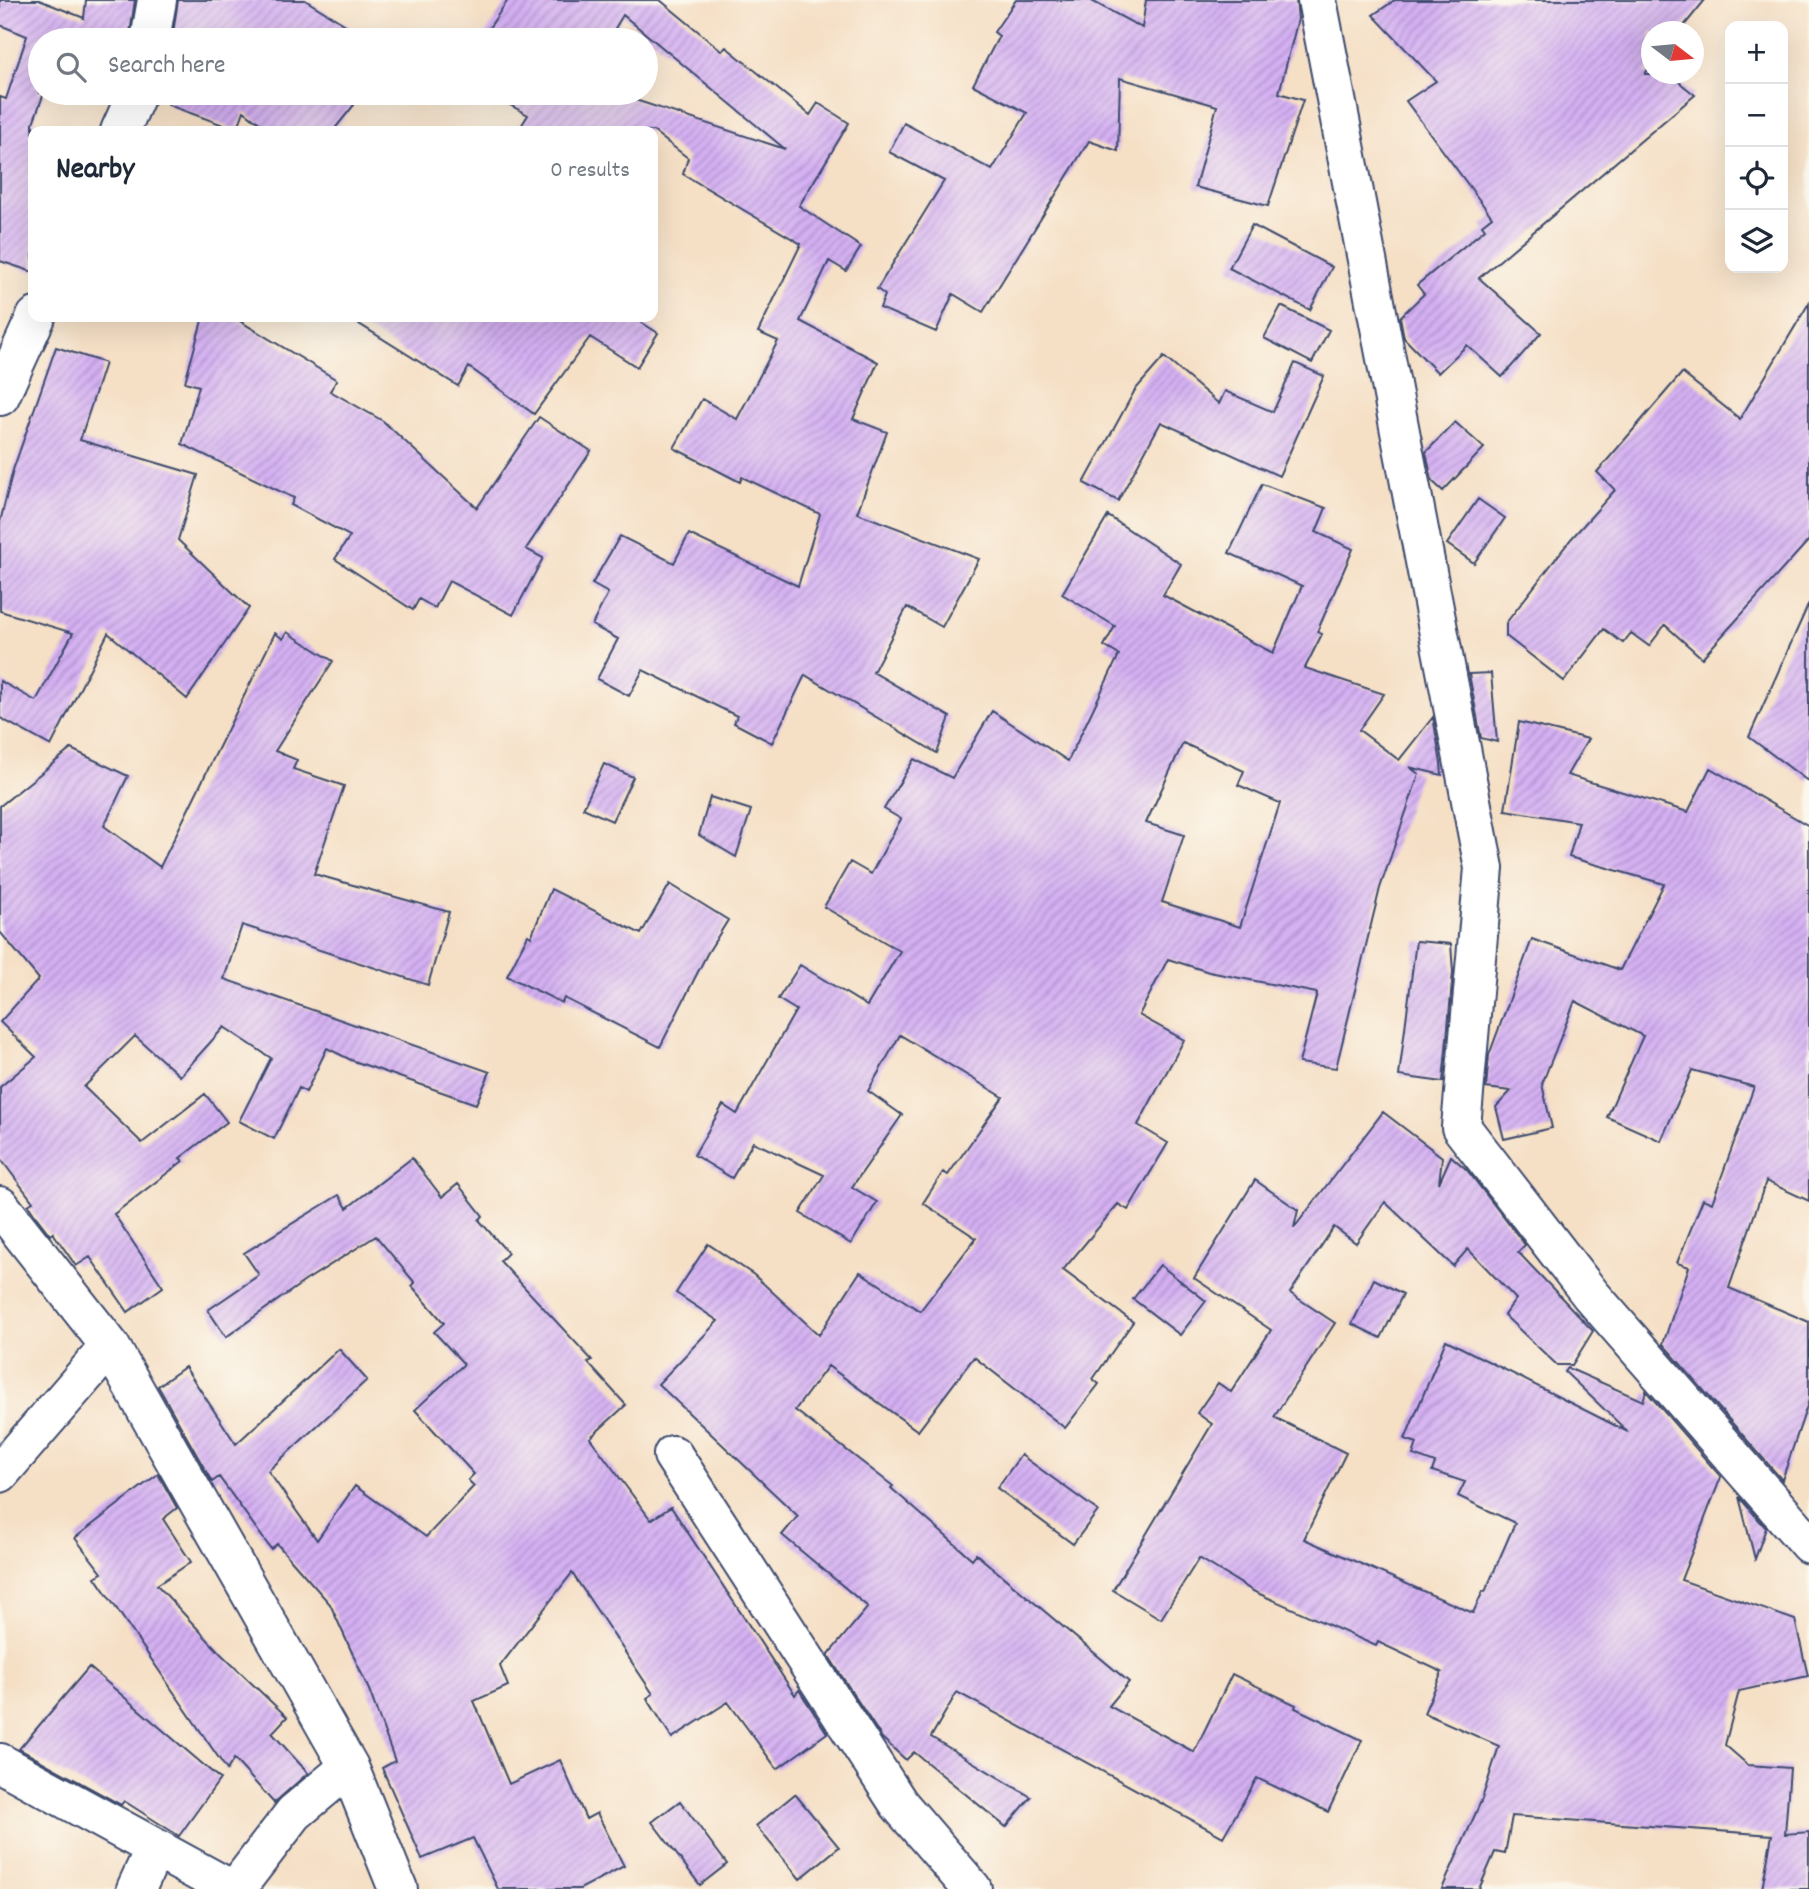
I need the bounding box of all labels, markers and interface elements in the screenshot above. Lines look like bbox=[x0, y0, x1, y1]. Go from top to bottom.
north arrow bbox=[1641, 21, 1704, 84]
map controls bbox=[1725, 21, 1788, 273]
button: + bbox=[1725, 21, 1788, 84]
search box bbox=[28, 28, 658, 105]
icon: search bbox=[52, 48, 90, 86]
text: Search here bbox=[108, 48, 226, 85]
button: − bbox=[1725, 84, 1788, 147]
button: locate bbox=[1725, 147, 1788, 210]
text: Nearby bbox=[56, 150, 134, 193]
text: 0 results bbox=[550, 155, 630, 188]
button: layers bbox=[1725, 210, 1788, 273]

